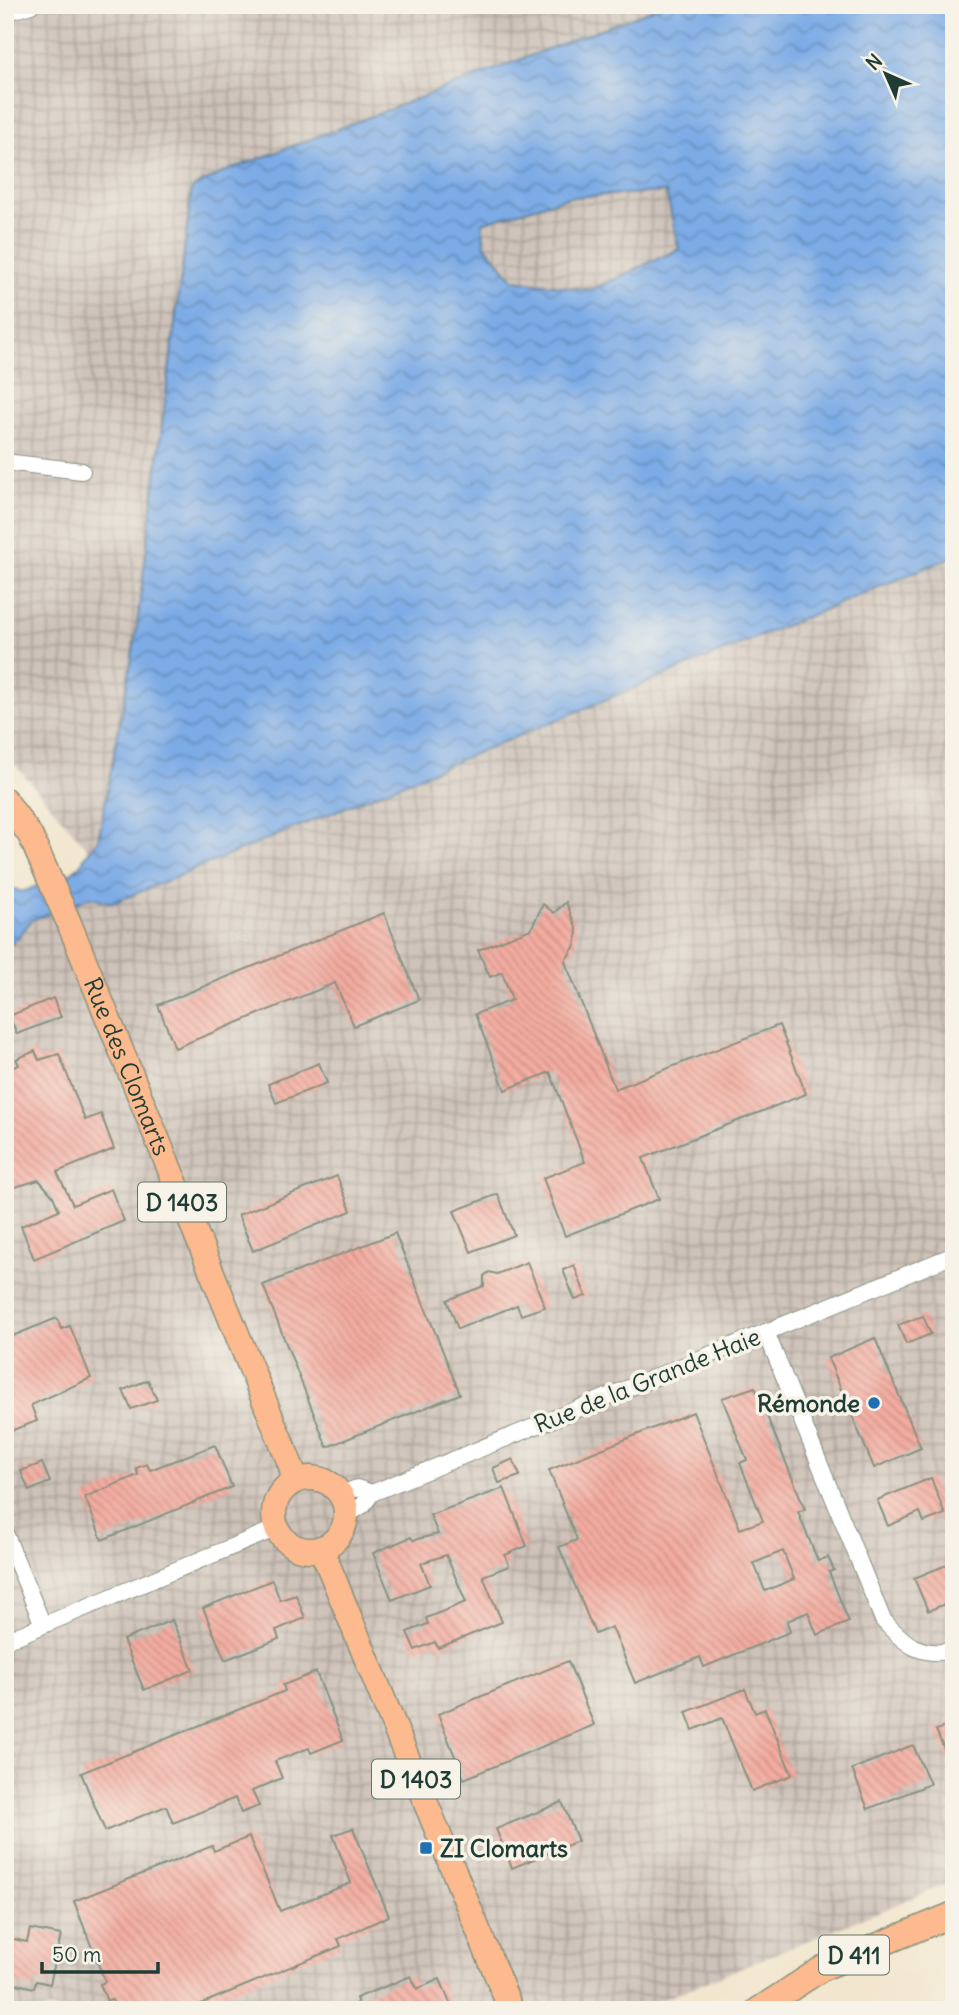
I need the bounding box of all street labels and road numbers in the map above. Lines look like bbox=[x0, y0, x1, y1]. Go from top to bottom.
street label: Rue des Clomarts bbox=[78, 973, 177, 1160]
road number: D 1403 bbox=[138, 1182, 226, 1222]
street label: Rue de la Grande Haie bbox=[529, 1321, 765, 1439]
road number: D 1403 bbox=[372, 1760, 460, 1798]
road number: D 411 bbox=[819, 1936, 889, 1974]

